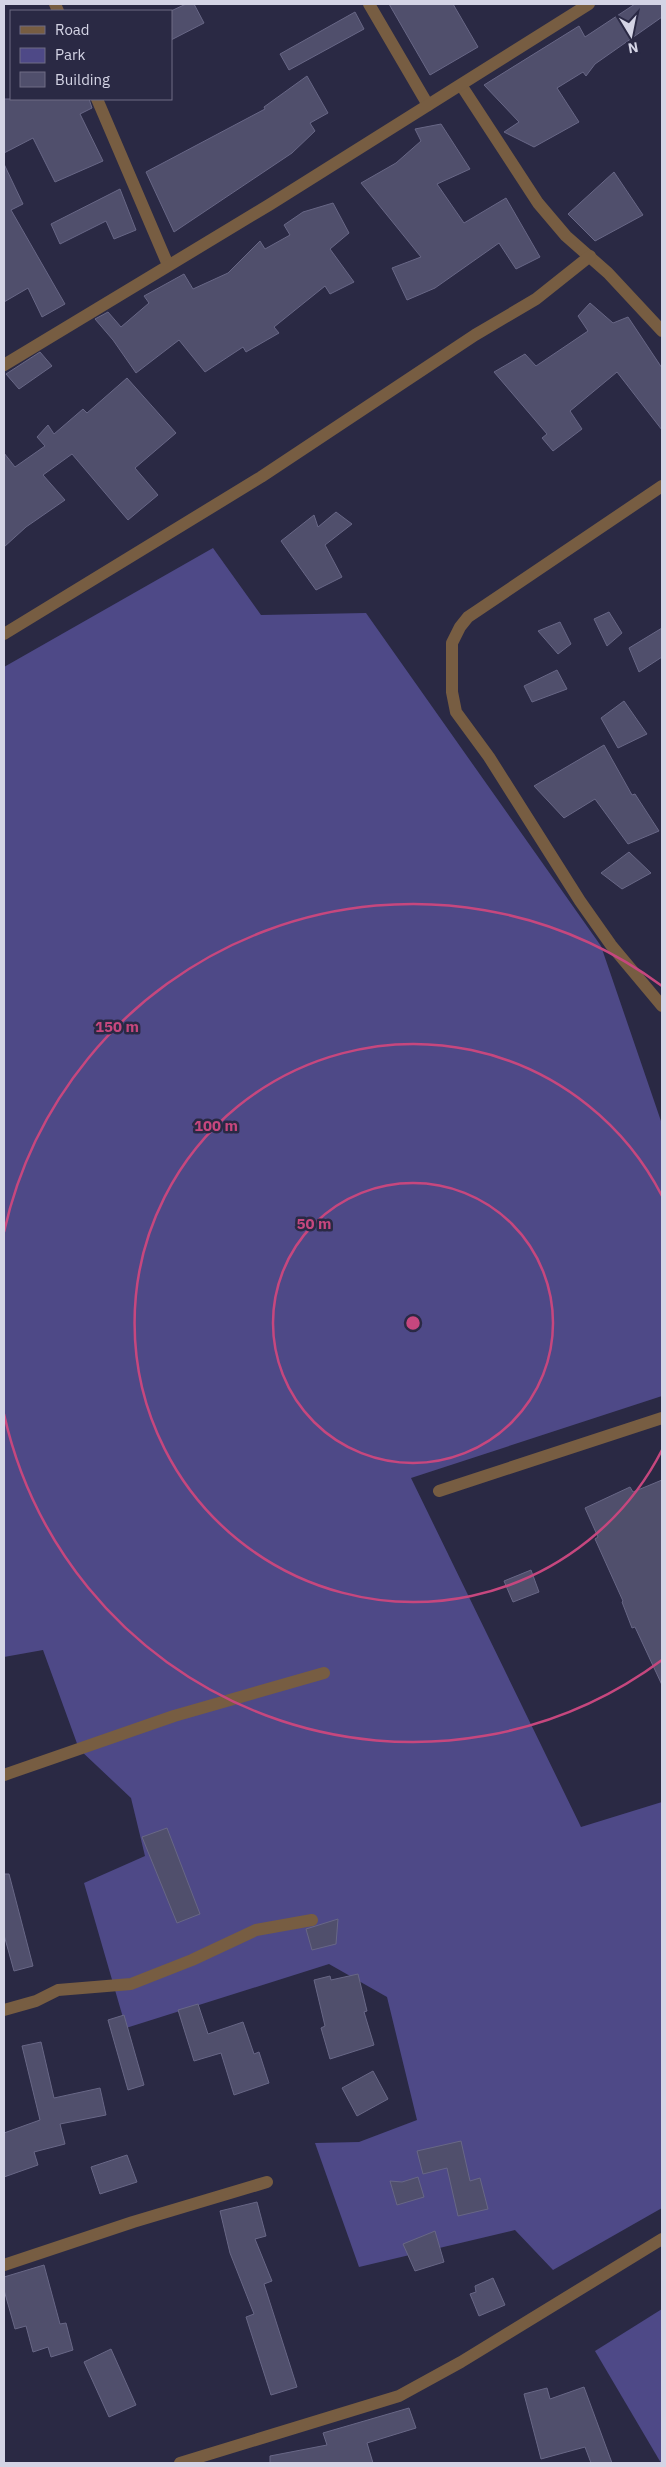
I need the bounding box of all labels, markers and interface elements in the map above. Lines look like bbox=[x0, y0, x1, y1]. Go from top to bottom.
legend bbox=[10, 10, 172, 100]
north arrow bbox=[606, 10, 656, 60]
text: Road bbox=[55, 20, 90, 39]
text: N bbox=[627, 38, 640, 58]
text: Park bbox=[55, 45, 85, 64]
text: Building bbox=[55, 70, 110, 89]
text: 150 m bbox=[95, 1017, 139, 1036]
text: 100 m bbox=[194, 1116, 238, 1135]
text: 50 m bbox=[297, 1214, 331, 1233]
centre of rings bbox=[404, 1314, 422, 1332]

